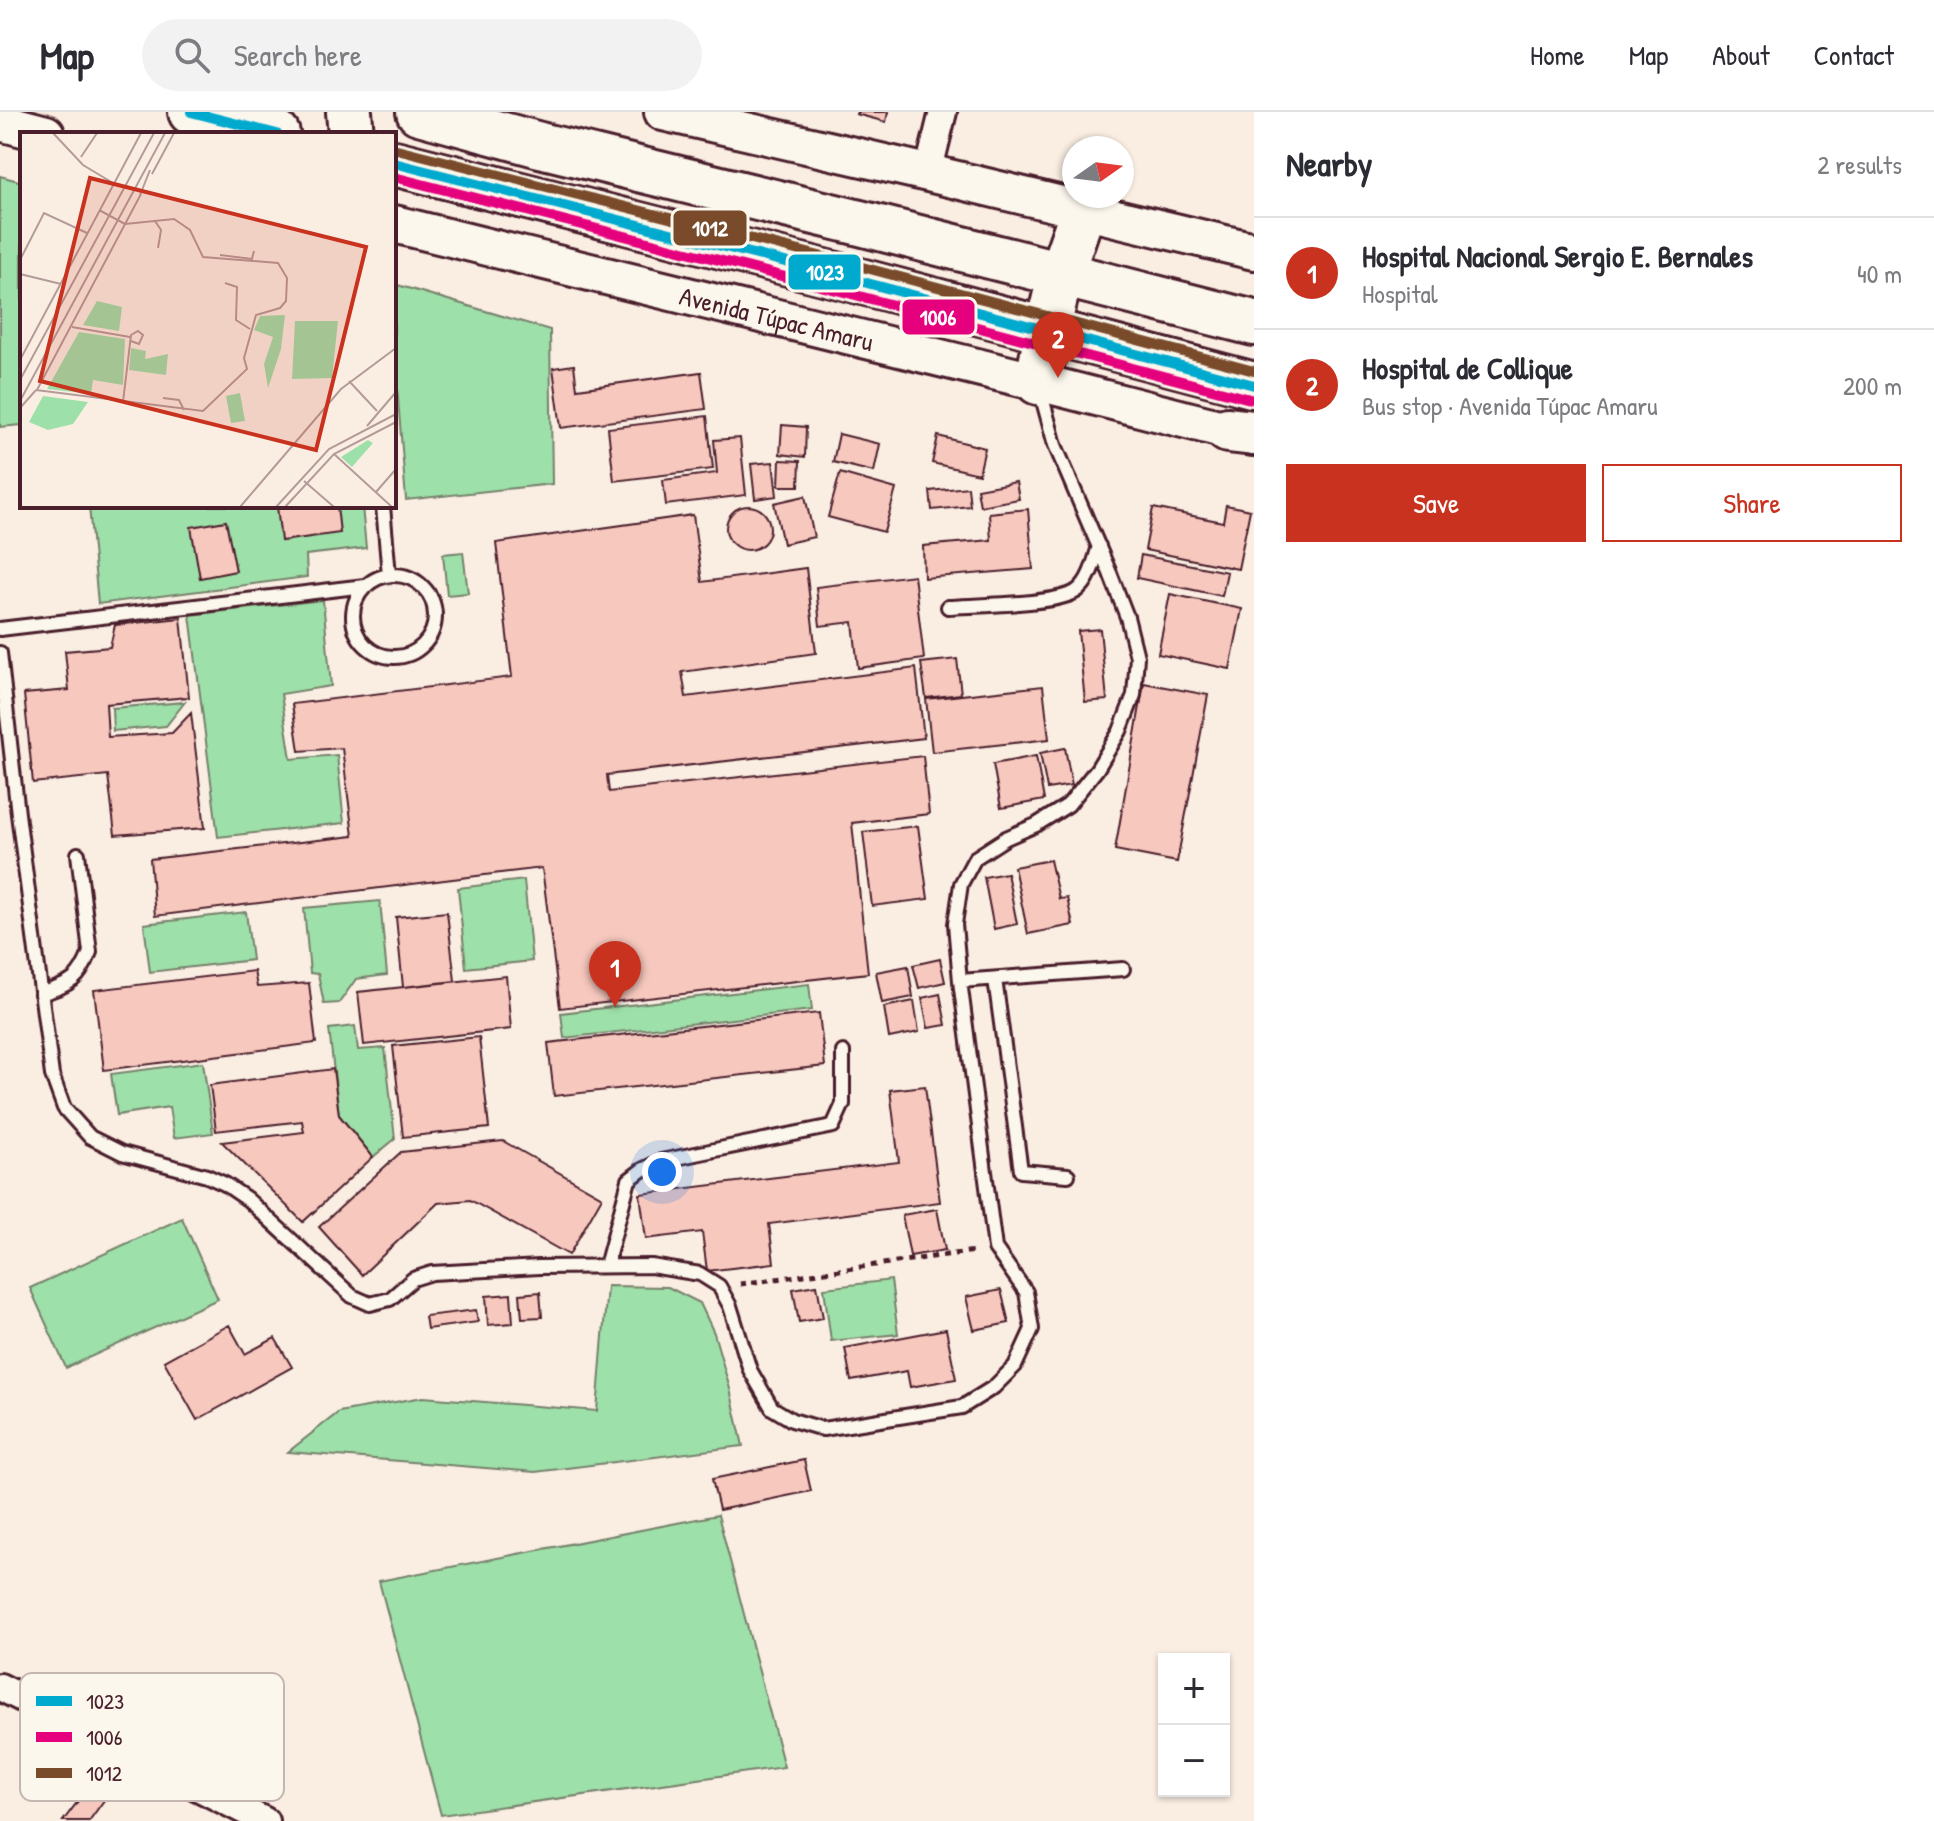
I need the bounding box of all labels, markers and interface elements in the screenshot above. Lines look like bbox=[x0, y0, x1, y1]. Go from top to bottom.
search box bbox=[142, 19, 702, 91]
text: Map bbox=[40, 29, 94, 81]
icon: search bbox=[170, 33, 214, 77]
text: Search here bbox=[234, 35, 362, 75]
text: Home bbox=[1530, 36, 1585, 74]
text: Map bbox=[1629, 36, 1668, 74]
text: About bbox=[1712, 36, 1770, 74]
text: Contact bbox=[1814, 36, 1894, 74]
inset map bbox=[20, 132, 396, 508]
north arrow bbox=[1062, 136, 1134, 208]
text: Nearby bbox=[1286, 141, 1372, 187]
text: 2 results bbox=[1817, 147, 1902, 182]
line badge: 1012 bbox=[672, 209, 748, 247]
text: 1012 bbox=[692, 213, 729, 243]
text: Hospital Nacional Sergio E. Bernales bbox=[1362, 236, 1753, 276]
line badge: 1023 bbox=[787, 253, 862, 291]
text: 1 bbox=[1307, 256, 1317, 291]
text: 40 m bbox=[1857, 256, 1902, 291]
text: 1023 bbox=[806, 257, 844, 287]
text: Hospital bbox=[1362, 276, 1438, 311]
street label: Avenida Túpac Amaru bbox=[676, 277, 877, 359]
line badge: 1006 bbox=[901, 298, 976, 336]
text: 1006 bbox=[920, 302, 956, 332]
pin: 2 bbox=[1032, 312, 1084, 378]
text: Hospital de Collique bbox=[1362, 348, 1573, 388]
text: 2 bbox=[1306, 368, 1318, 403]
text: 200 m bbox=[1843, 368, 1902, 403]
text: Bus stop · Avenida Túpac Amaru bbox=[1362, 388, 1658, 423]
button: Save bbox=[1286, 464, 1586, 542]
button: Share bbox=[1602, 464, 1902, 542]
pin: 1 bbox=[589, 941, 641, 1007]
your location bbox=[642, 1152, 682, 1192]
map controls bbox=[1158, 1653, 1230, 1797]
button: + bbox=[1158, 1653, 1230, 1725]
legend bbox=[20, 1673, 284, 1801]
text: 1023 bbox=[86, 1686, 124, 1716]
text: 1006 bbox=[86, 1722, 123, 1752]
button: − bbox=[1158, 1725, 1230, 1797]
text: 1012 bbox=[86, 1758, 123, 1788]

